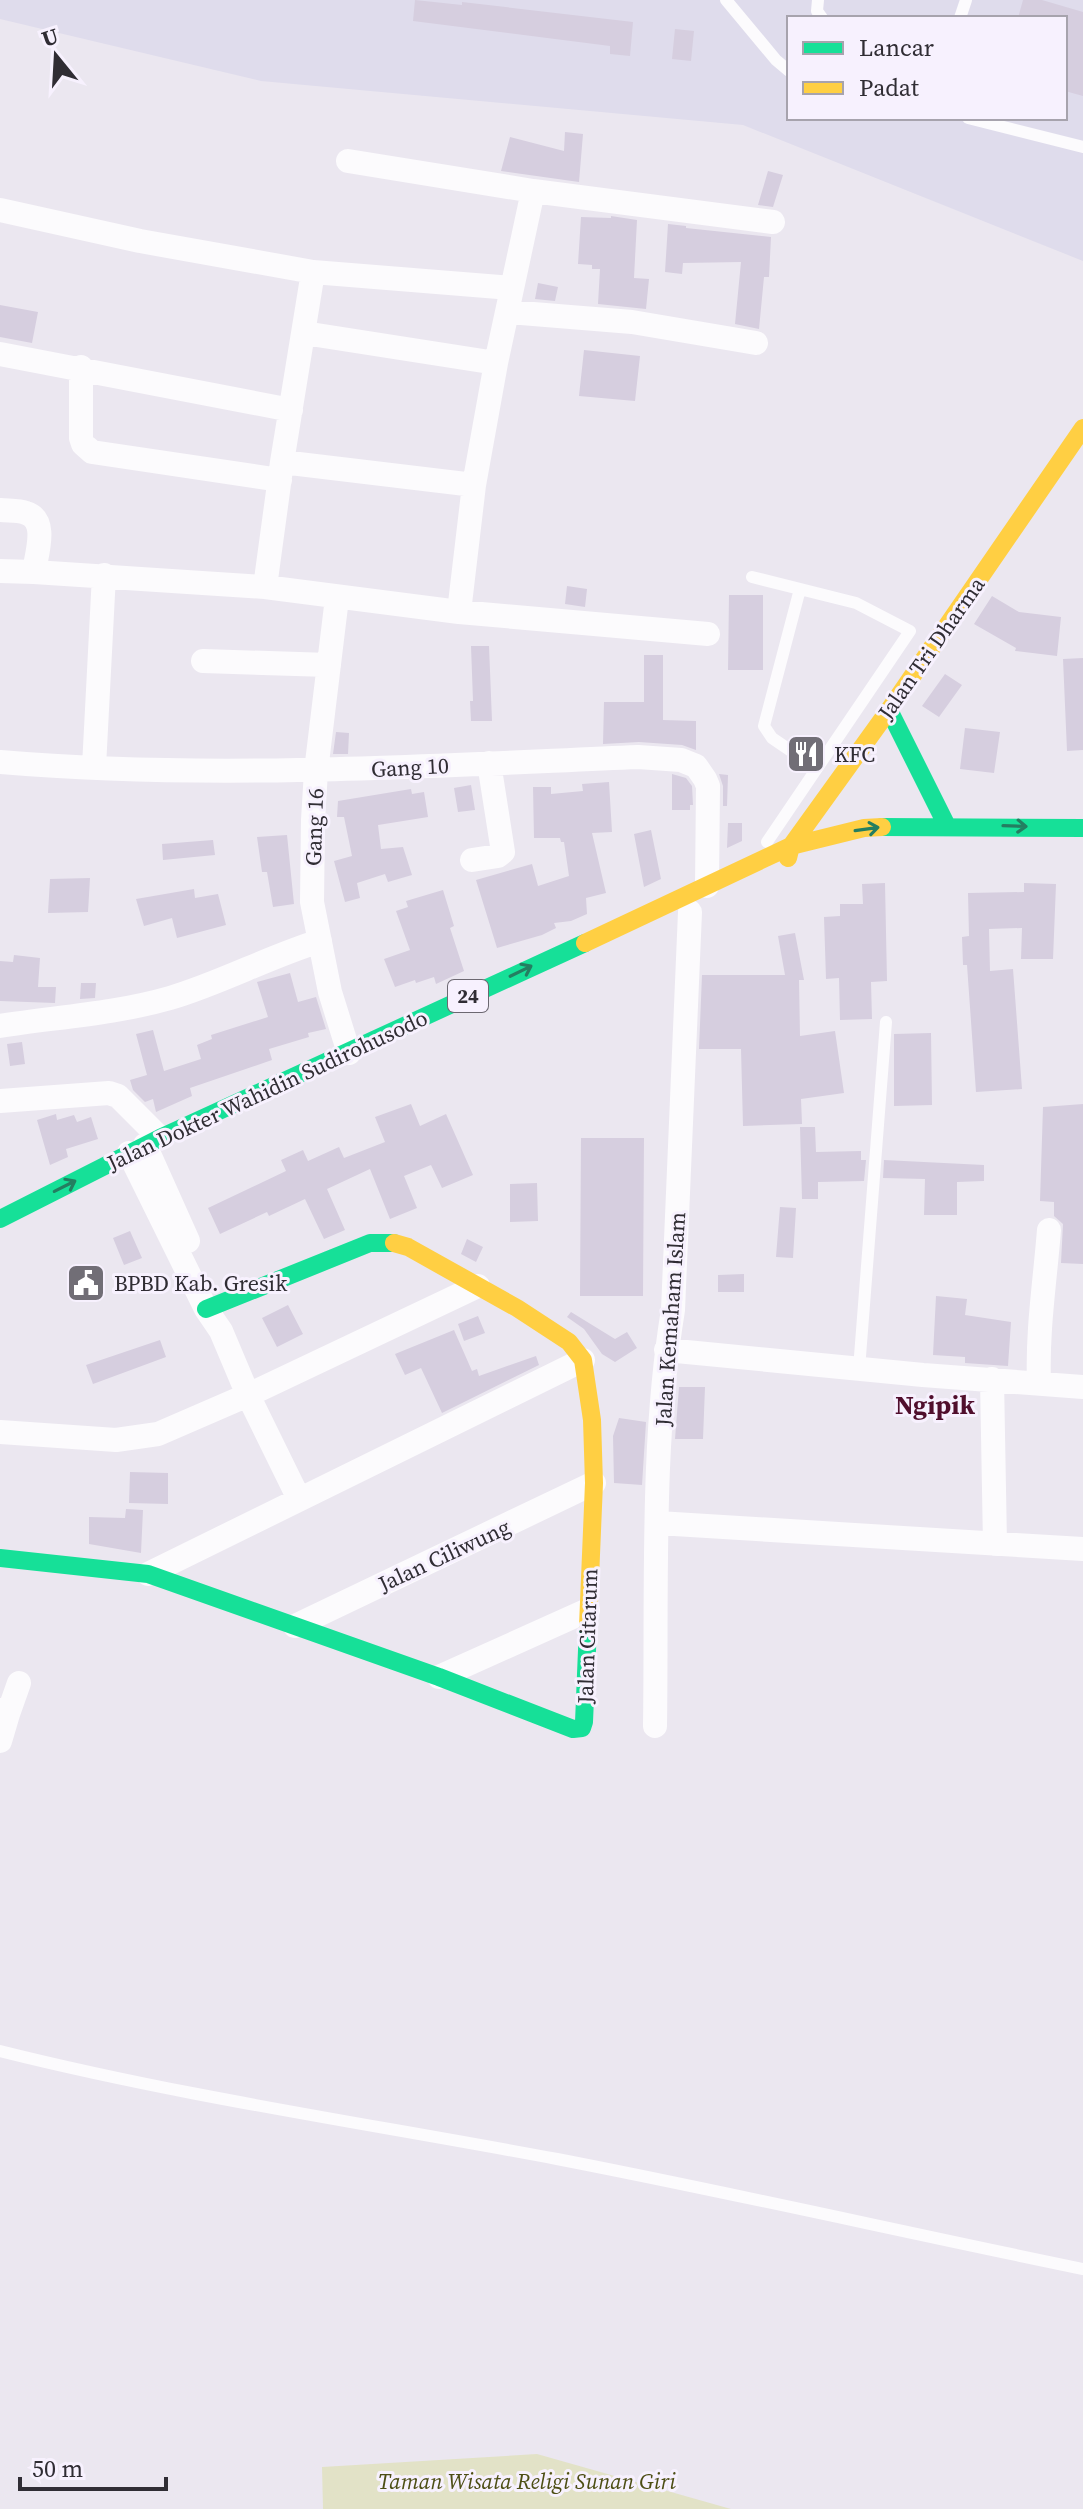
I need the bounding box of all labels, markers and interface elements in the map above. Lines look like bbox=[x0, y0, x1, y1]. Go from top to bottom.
north arrow bbox=[16, 16, 96, 96]
legend bbox=[787, 16, 1067, 120]
text: U bbox=[38, 20, 62, 54]
text: Lancar bbox=[859, 31, 934, 64]
text: Padat bbox=[859, 71, 919, 104]
street label: Jalan Tri Dharma bbox=[870, 570, 992, 726]
restaurant icon: KFC bbox=[785, 733, 827, 775]
place label: KFC bbox=[834, 739, 875, 769]
street label: Gang 10 bbox=[370, 750, 450, 784]
street label: Gang 16 bbox=[298, 788, 330, 866]
one-way arrow bbox=[1001, 819, 1028, 834]
one-way arrow bbox=[853, 821, 879, 836]
one-way arrow bbox=[509, 963, 533, 978]
road number: 24 bbox=[448, 980, 488, 1012]
street label: Jalan Dokter Wahidin Sudirohusodo bbox=[101, 1002, 432, 1178]
one-way arrow bbox=[52, 1178, 76, 1194]
street label: Jalan Kemaham Islam bbox=[647, 1211, 692, 1428]
public building icon: BPBD Kab. Gresik bbox=[65, 1262, 107, 1304]
place label: BPBD Kab. Gresik bbox=[114, 1268, 288, 1298]
district label: Ngipik bbox=[895, 1387, 975, 1423]
street label: Jalan Ciliwung bbox=[372, 1511, 515, 1599]
street label: Jalan Citarum bbox=[570, 1568, 604, 1705]
scale bar bbox=[20, 2441, 166, 2491]
text: 50 m bbox=[32, 2452, 83, 2485]
park label: Taman Wisata Religi Sunan Giri bbox=[378, 2466, 676, 2496]

